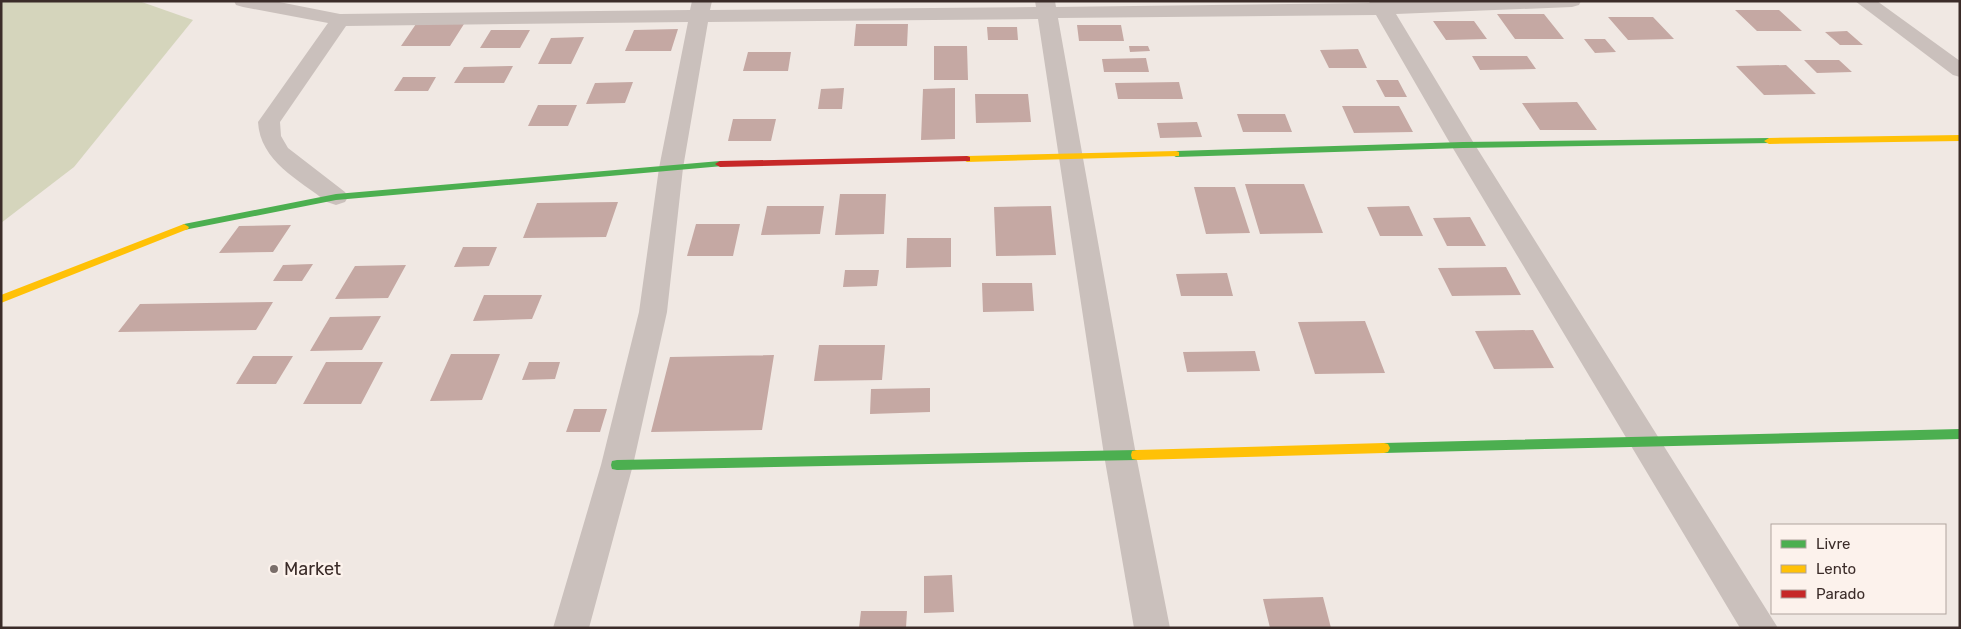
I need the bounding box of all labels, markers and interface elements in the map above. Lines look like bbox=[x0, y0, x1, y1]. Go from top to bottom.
legend bbox=[1771, 524, 1946, 614]
text: Livre bbox=[1816, 535, 1850, 553]
place label: Market bbox=[284, 558, 341, 580]
text: Lento bbox=[1816, 560, 1856, 578]
marker: Market bbox=[268, 563, 280, 575]
text: Parado bbox=[1816, 585, 1865, 603]

